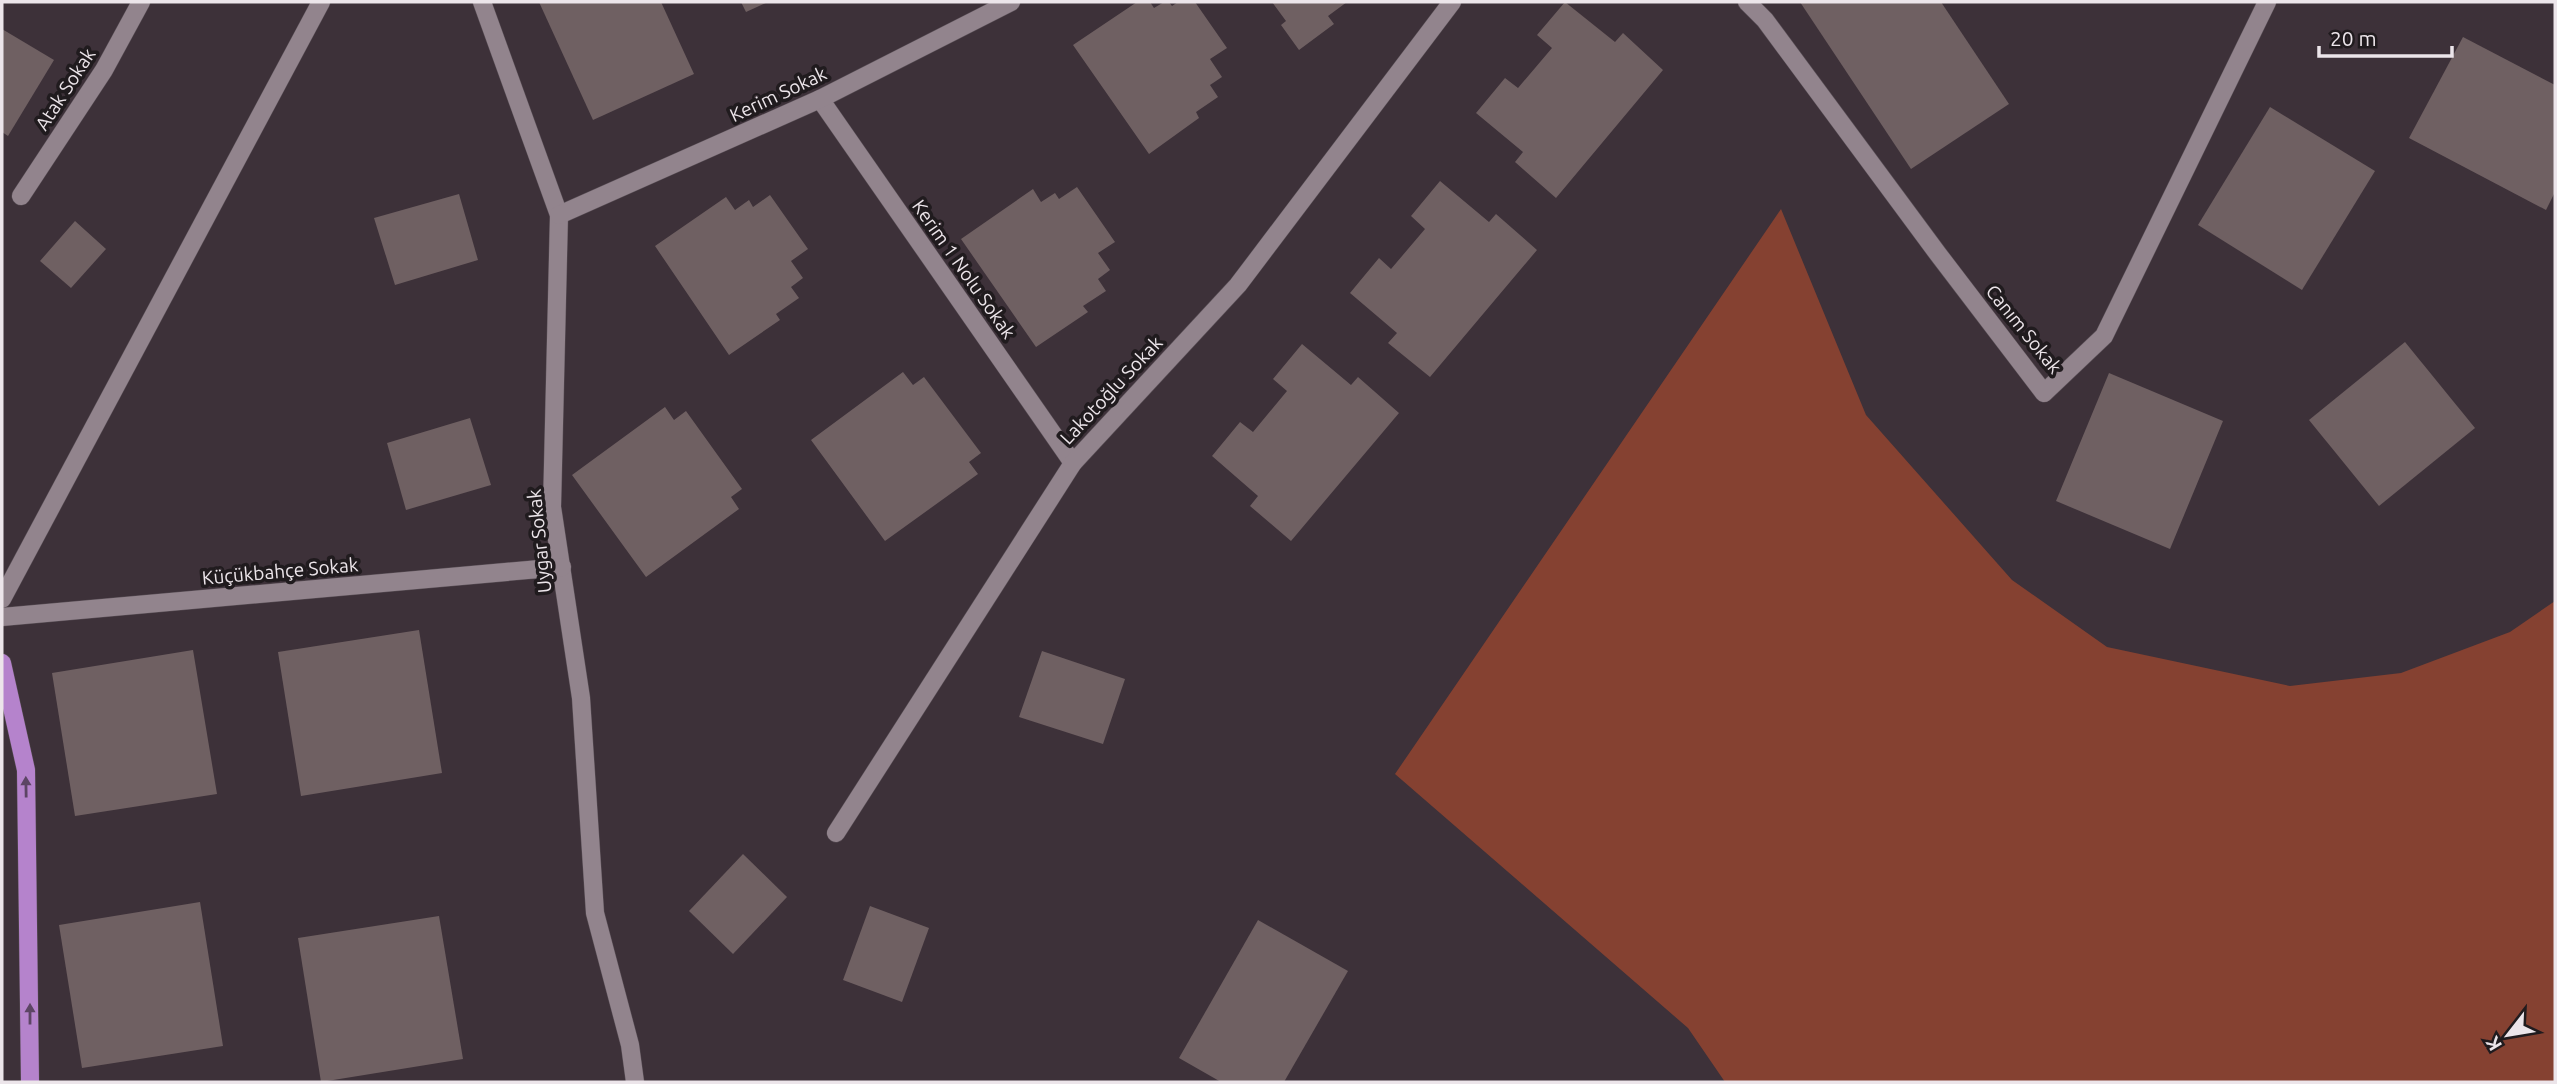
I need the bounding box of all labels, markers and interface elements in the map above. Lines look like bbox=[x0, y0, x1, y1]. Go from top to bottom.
scale bar bbox=[2319, 14, 2452, 58]
text: 20 m bbox=[2330, 26, 2377, 50]
street label: Atak Sokak bbox=[30, 43, 100, 134]
street label: Kerim Sokak bbox=[726, 62, 830, 126]
street label: Kerim 1 Nolu Sokak bbox=[908, 195, 1020, 343]
street label: Canım Sokak bbox=[1982, 280, 2067, 378]
street label: Lakotoğlu Sokak bbox=[1055, 331, 1167, 448]
street label: Uygar Sokak bbox=[523, 488, 555, 594]
street label: Küçükbahçe Sokak bbox=[201, 553, 360, 589]
one-way arrow bbox=[20, 775, 32, 797]
north arrow bbox=[2473, 1000, 2543, 1070]
one-way arrow bbox=[24, 1003, 35, 1025]
text: K bbox=[2481, 1032, 2506, 1055]

